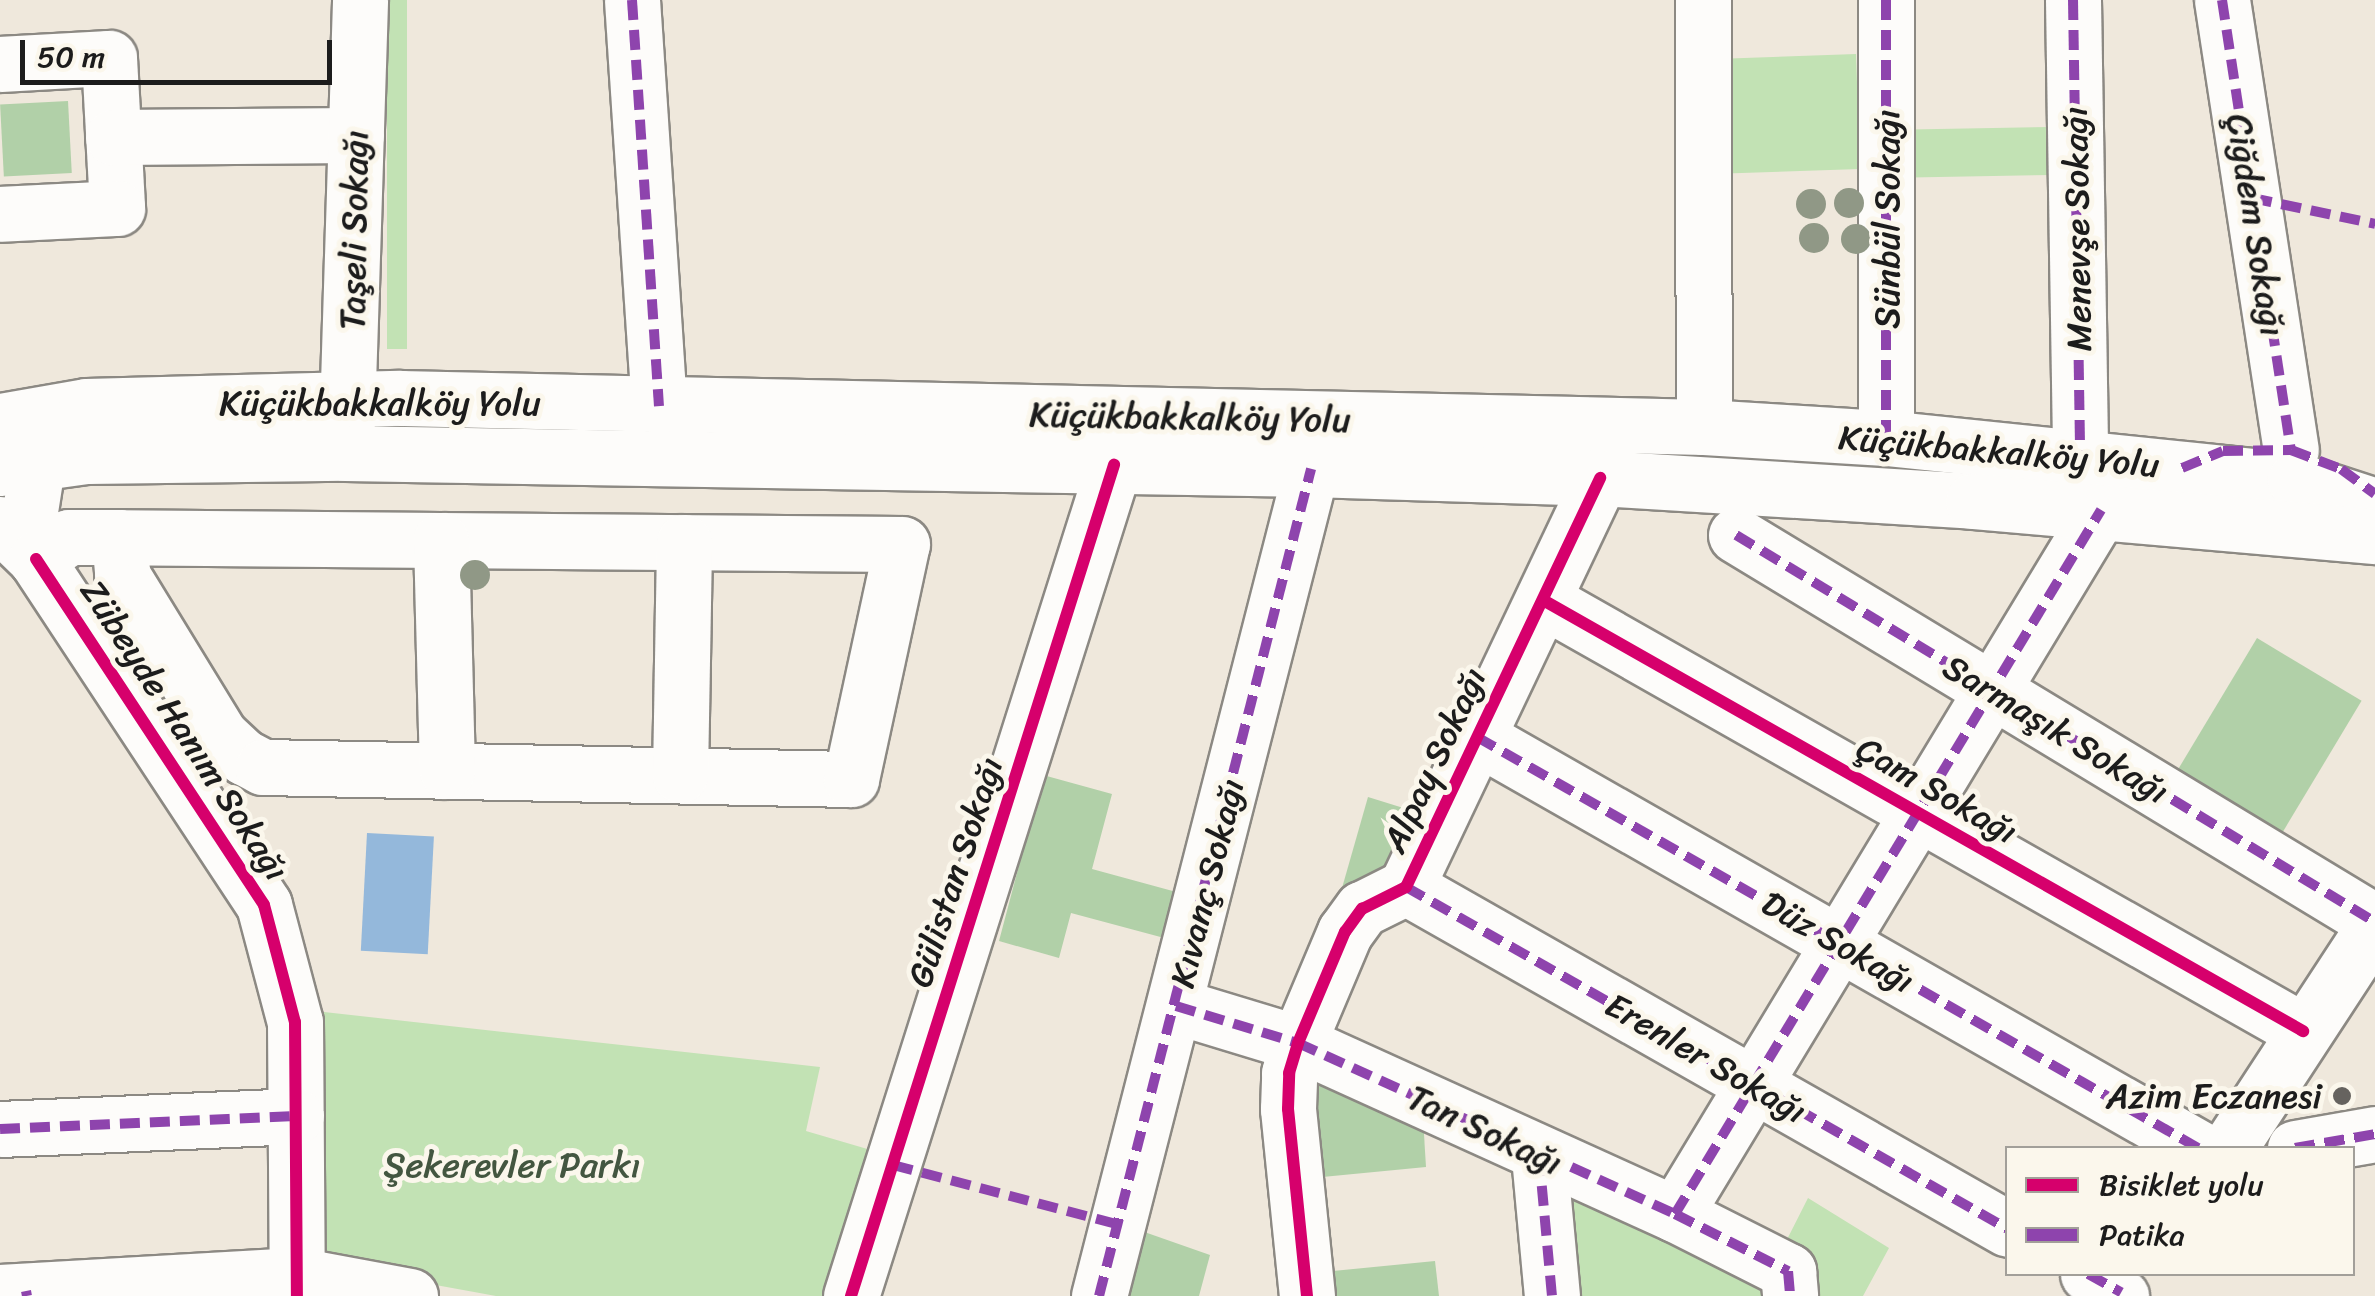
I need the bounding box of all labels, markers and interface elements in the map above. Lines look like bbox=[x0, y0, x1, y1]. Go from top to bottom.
scale bar bbox=[25, 20, 338, 82]
text: 50 m bbox=[37, 30, 105, 84]
street label: Menevşe Sokağı bbox=[2054, 106, 2100, 352]
street label: Sünbül Sokağı bbox=[1866, 109, 1908, 329]
street label: Çiğdem Sokağı bbox=[2218, 111, 2294, 339]
street label: Taşeli Sokağı bbox=[331, 130, 377, 330]
street label: Küçükbakkalköy Yolu bbox=[219, 382, 541, 424]
street label: Küçükbakkalköy Yolu bbox=[1029, 393, 1351, 441]
street label: Küçükbakkalköy Yolu bbox=[1837, 416, 2161, 486]
street label: Zübeyde Hanım Sokağı bbox=[72, 572, 298, 888]
street label: Sarmaşık Sokağı bbox=[1936, 645, 2176, 813]
street label: Alpay Sokağı bbox=[1373, 661, 1495, 859]
street label: Çam Sokağı bbox=[1849, 727, 2025, 853]
street label: Gülistan Sokağı bbox=[898, 752, 1012, 992]
street label: Kıvanç Sokağı bbox=[1161, 774, 1253, 992]
street label: Düz Sokağı bbox=[1754, 882, 1922, 1002]
street label: Erenler Sokağı bbox=[1598, 983, 1814, 1133]
place label: Azim Eczanesi bbox=[2103, 1075, 2322, 1117]
street label: Tan Sokağı bbox=[1401, 1076, 1569, 1184]
marker: Azim Eczanesi bbox=[2331, 1085, 2353, 1107]
park label: Şekerevler Parkı bbox=[384, 1144, 640, 1186]
legend bbox=[2005, 1146, 2355, 1276]
text: Bisiklet yolu bbox=[2099, 1158, 2264, 1212]
text: Patika bbox=[2099, 1208, 2185, 1262]

